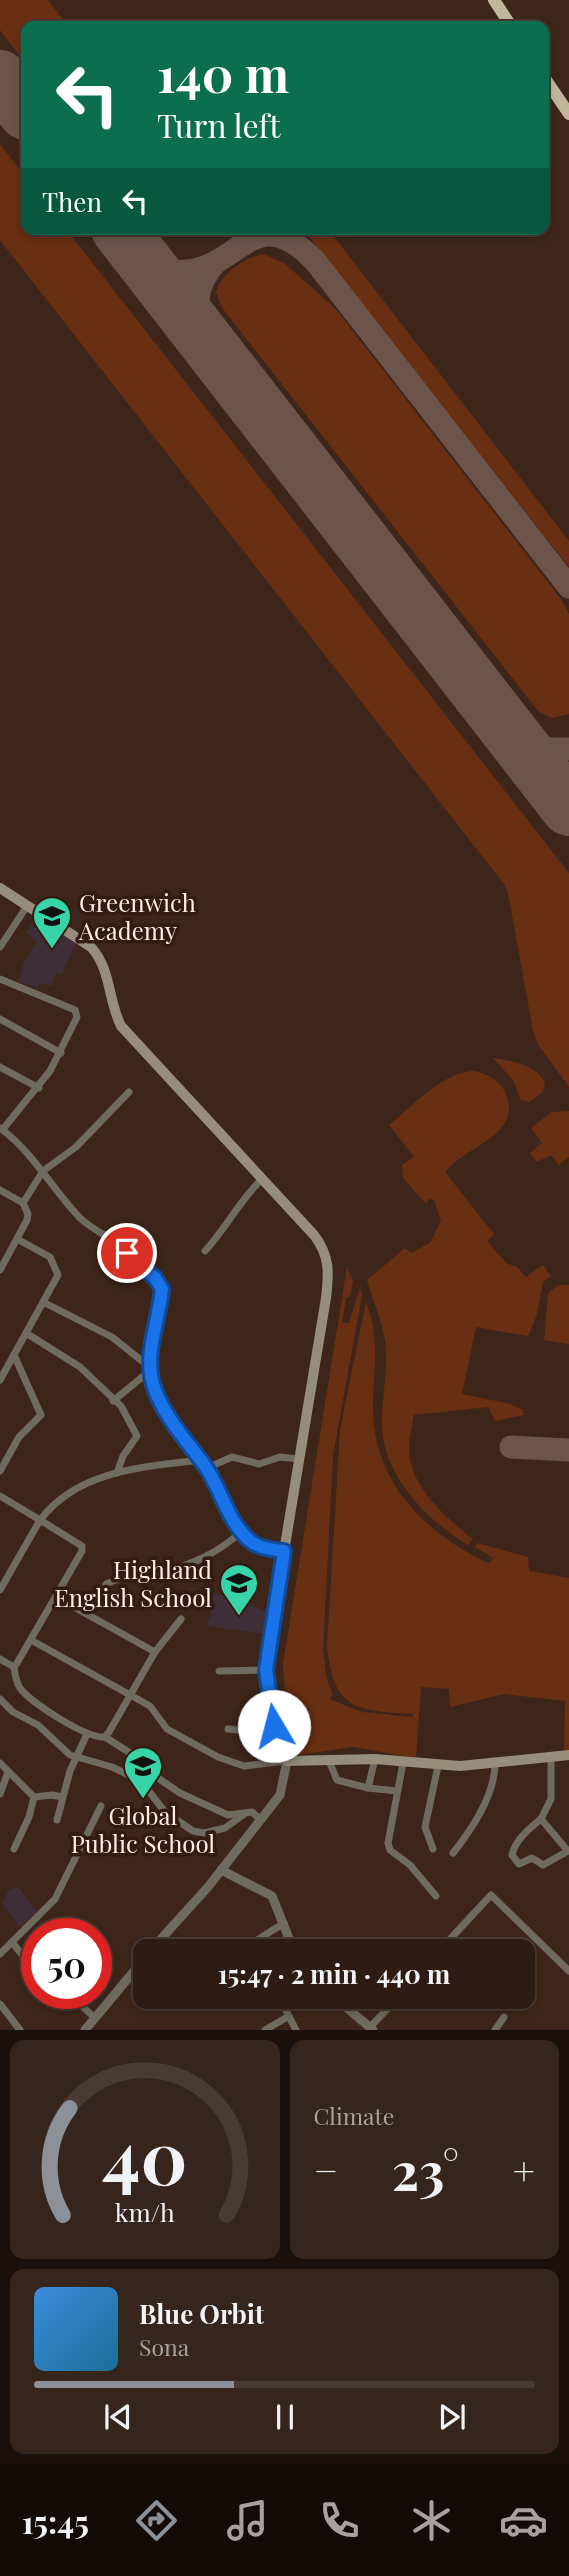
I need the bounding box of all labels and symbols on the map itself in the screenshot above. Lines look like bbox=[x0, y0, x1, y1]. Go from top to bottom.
place label: Greenwich Academy bbox=[78, 886, 196, 946]
school or university icon: Greenwich Academy bbox=[31, 895, 73, 950]
pin bbox=[97, 1223, 157, 1283]
place label: Highland English School bbox=[54, 1553, 212, 1613]
school or university icon: Highland English School bbox=[218, 1562, 260, 1617]
position arrow bbox=[237, 1689, 311, 1763]
school or university icon: Global Public School bbox=[122, 1745, 164, 1800]
place label: Global Public School bbox=[71, 1799, 215, 1859]
speed limit sign: 50 bbox=[21, 1918, 112, 2009]

